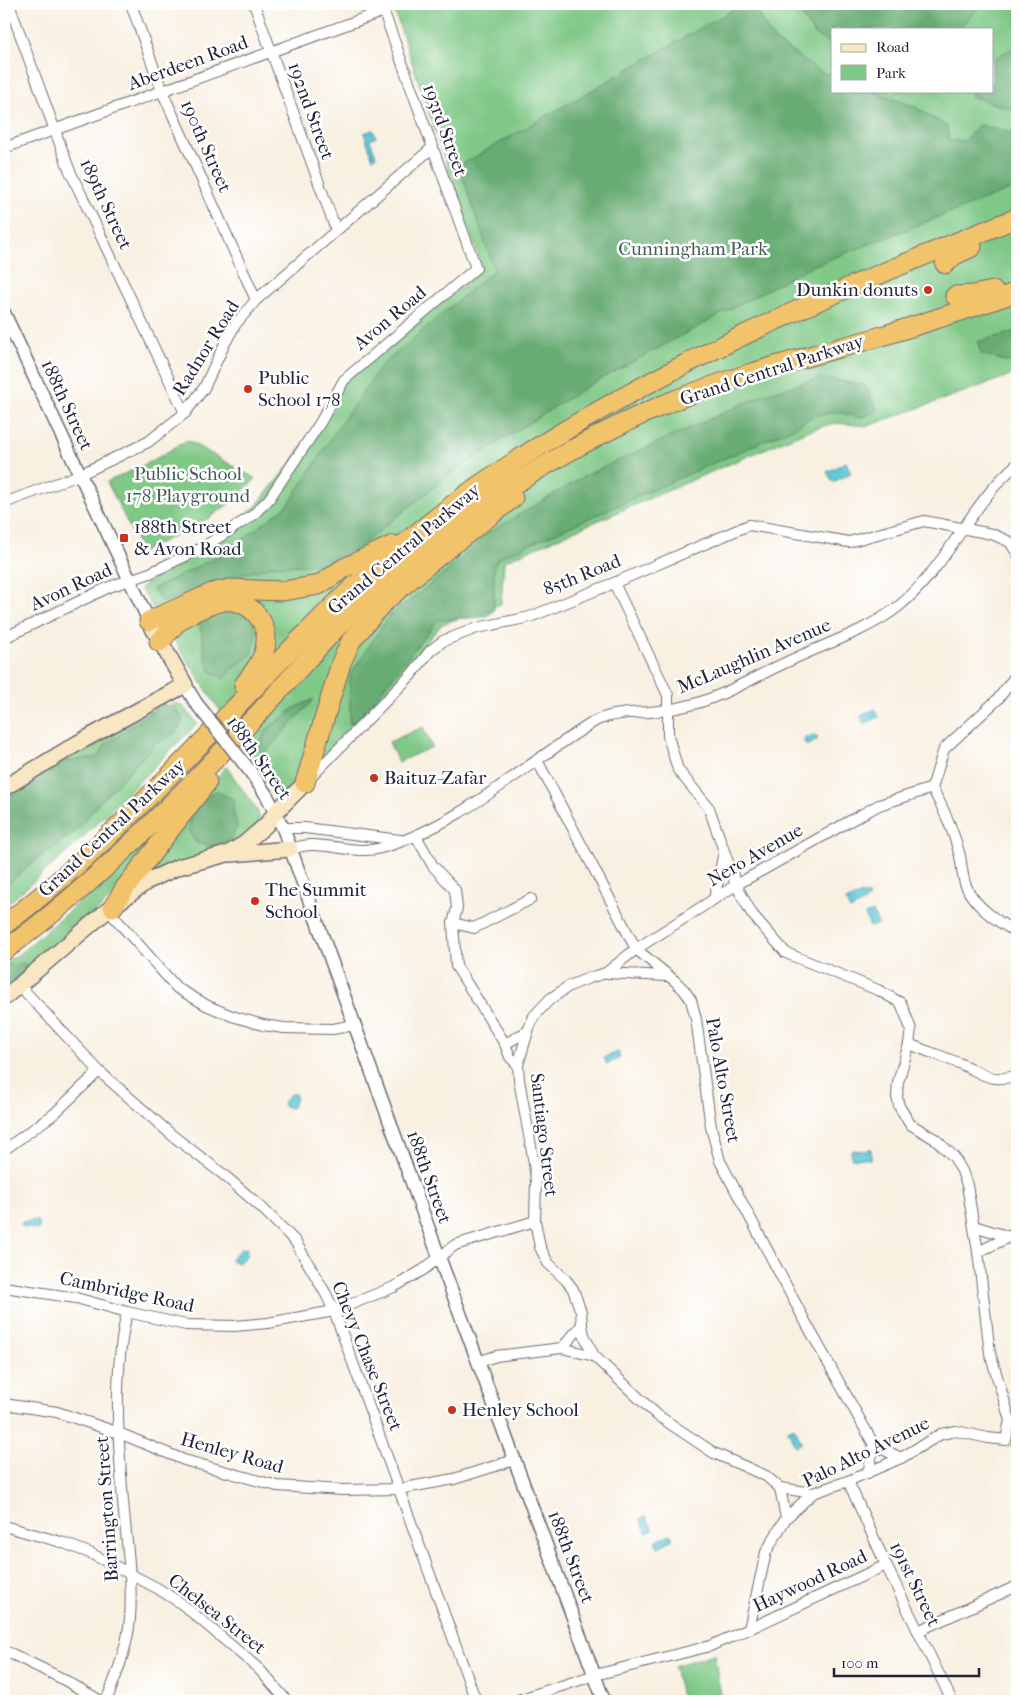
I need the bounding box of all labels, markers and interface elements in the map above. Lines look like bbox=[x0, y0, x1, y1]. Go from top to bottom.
legend bbox=[831, 28, 994, 92]
street label: Aberdeen Road bbox=[124, 31, 252, 95]
text: Road bbox=[876, 38, 910, 56]
street label: 192nd Street bbox=[283, 59, 339, 163]
text: Park bbox=[876, 64, 906, 82]
street label: 193rd Street bbox=[418, 81, 472, 180]
street label: 190th Street bbox=[176, 96, 236, 196]
street label: 189th Street bbox=[75, 155, 137, 253]
park label: Cunningham Park bbox=[618, 238, 768, 260]
place label: Dunkin donuts bbox=[796, 279, 918, 301]
street label: Avon Road bbox=[348, 281, 431, 355]
marker: Dunkin donuts bbox=[922, 284, 934, 296]
street label: Radnor Road bbox=[168, 296, 244, 400]
street label: Grand Central Parkway bbox=[677, 330, 868, 410]
street label: 188th Street bbox=[36, 356, 98, 454]
place label: Public School 178 bbox=[258, 367, 341, 411]
marker: Public School 178 bbox=[242, 383, 254, 395]
park label: Public School 178 Playground bbox=[126, 463, 251, 507]
street label: Grand Central Parkway bbox=[323, 478, 485, 619]
place label: 188th Street & Avon Road bbox=[134, 516, 242, 560]
marker: 188th Street & Avon Road bbox=[118, 532, 130, 544]
street label: 85th Road bbox=[540, 549, 625, 600]
street label: Avon Road bbox=[26, 558, 116, 616]
street label: McLaughlin Avenue bbox=[674, 614, 834, 698]
street label: 188th Street bbox=[222, 712, 296, 804]
street label: Grand Central Parkway bbox=[34, 754, 190, 902]
place label: Baituz-Zafar bbox=[384, 767, 487, 789]
marker: Baituz-Zafar bbox=[368, 772, 380, 784]
street label: Nero Avenue bbox=[703, 819, 807, 891]
place label: The Summit School bbox=[265, 879, 367, 923]
marker: The Summit School bbox=[249, 895, 261, 907]
street label: Palo Alto Street bbox=[701, 1016, 745, 1145]
street label: Santiago Street bbox=[525, 1072, 563, 1198]
street label: 188th Street bbox=[402, 1127, 456, 1227]
street label: Cambridge Road bbox=[58, 1267, 197, 1317]
street label: Chevy Chase Street bbox=[327, 1278, 407, 1434]
place label: Henley School bbox=[462, 1399, 579, 1421]
marker: Henley School bbox=[446, 1404, 458, 1416]
street label: Palo Alto Avenue bbox=[799, 1412, 933, 1492]
street label: Henley Road bbox=[178, 1428, 287, 1478]
street label: Barrington Street bbox=[91, 1435, 123, 1583]
street label: 188th Street bbox=[543, 1508, 599, 1607]
street label: 191st Street bbox=[885, 1538, 945, 1630]
street label: Haywood Road bbox=[749, 1545, 871, 1617]
street label: Chelsea Street bbox=[164, 1569, 270, 1659]
scale bar bbox=[834, 1645, 978, 1677]
text: 100 m bbox=[841, 1654, 879, 1672]

